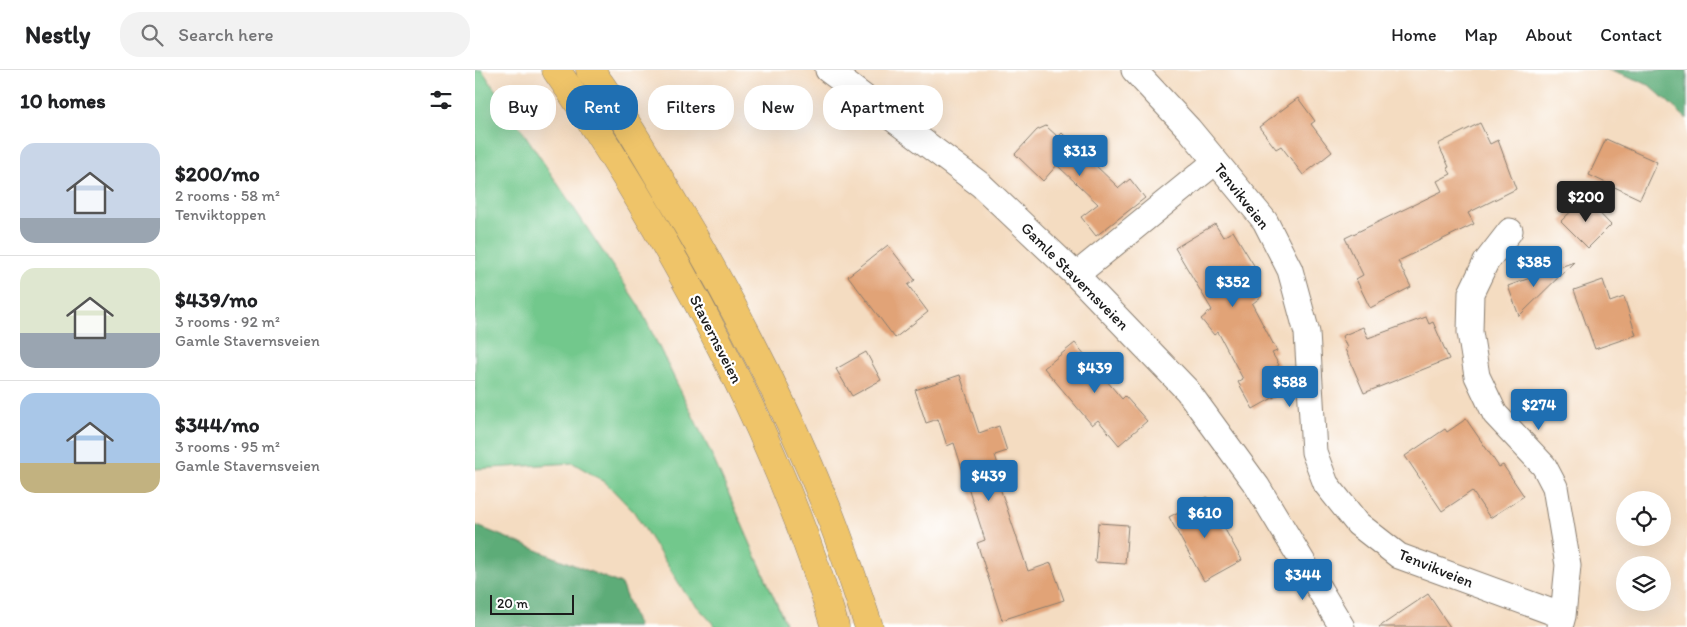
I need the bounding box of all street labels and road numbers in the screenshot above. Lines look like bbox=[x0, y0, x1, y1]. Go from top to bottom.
street label: Tenvikveien bbox=[1210, 159, 1274, 233]
street label: Gamle Stavernsveien bbox=[1017, 218, 1133, 334]
street label: Stavernsveien bbox=[686, 292, 746, 386]
street label: Tenvikveien bbox=[1396, 544, 1477, 592]

